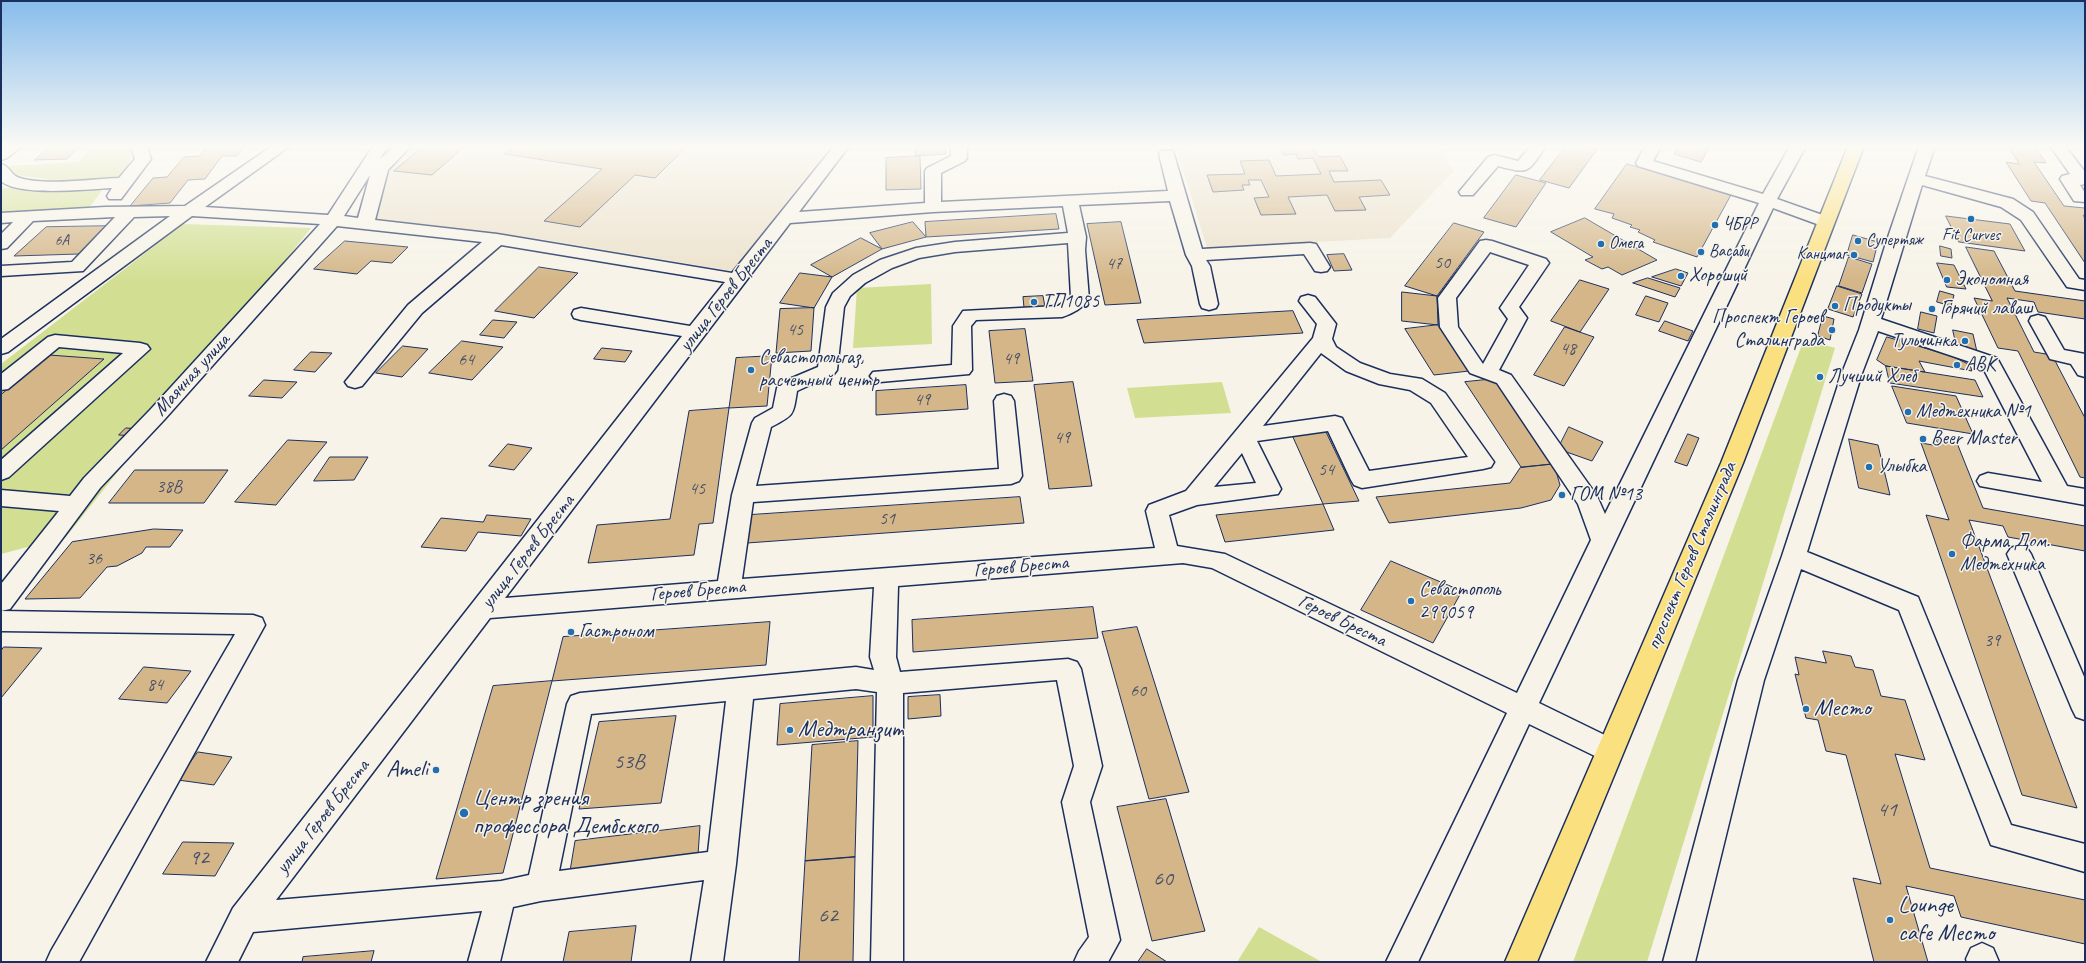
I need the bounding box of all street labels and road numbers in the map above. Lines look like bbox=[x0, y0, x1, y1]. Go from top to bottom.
street label: улица Героев Бреста bbox=[674, 233, 778, 357]
street label: Маячная улица bbox=[149, 329, 235, 421]
street label: проспект Героев Сталинграда bbox=[1642, 459, 1742, 653]
street label: улица Героев Бреста bbox=[476, 490, 580, 614]
street label: Героев Бреста bbox=[973, 551, 1069, 583]
street label: Героев Бреста bbox=[650, 575, 746, 607]
street label: Героев Бреста bbox=[1294, 589, 1390, 653]
street label: улица Героев Бреста bbox=[271, 755, 375, 879]

